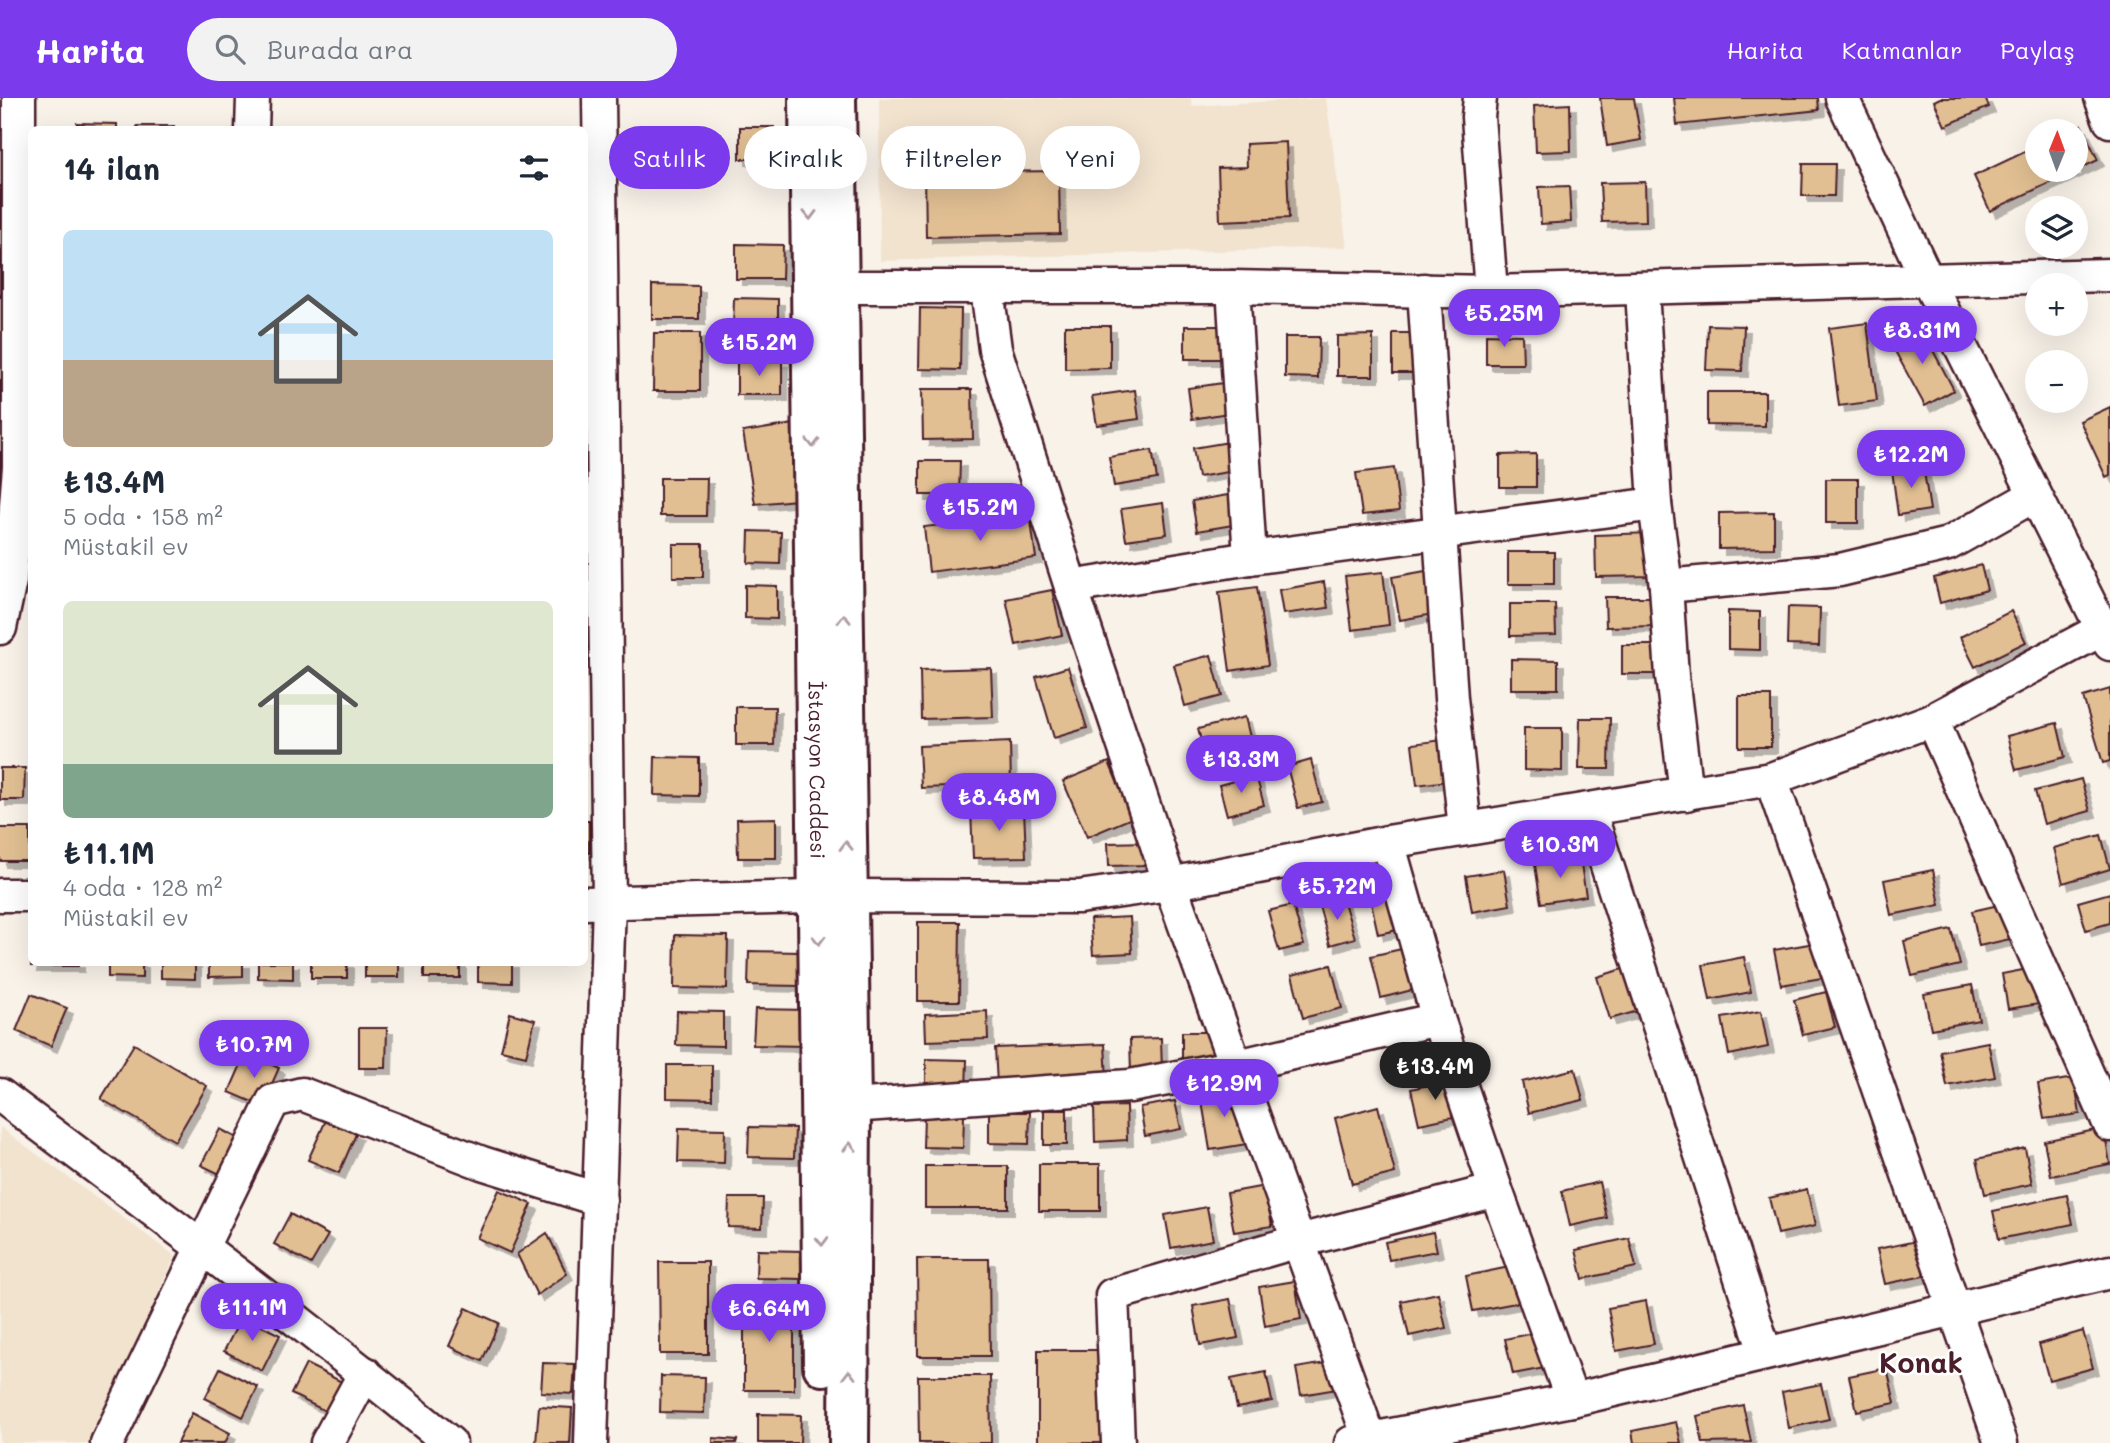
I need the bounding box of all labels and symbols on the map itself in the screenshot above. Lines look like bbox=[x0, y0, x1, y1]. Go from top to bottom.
north arrow bbox=[2025, 119, 2088, 182]
one-way arrow bbox=[802, 210, 818, 221]
pin: ₺5.25M bbox=[1447, 289, 1561, 349]
pin: ₺8.31M bbox=[1865, 306, 1979, 366]
pin: ₺15.2M bbox=[702, 318, 816, 378]
pin: ₺12.2M bbox=[1854, 430, 1968, 490]
one-way arrow bbox=[805, 438, 821, 448]
pin: ₺15.2M bbox=[923, 484, 1037, 543]
one-way arrow bbox=[836, 613, 852, 624]
street label: İstasyon Caddesi bbox=[803, 681, 832, 859]
pin: ₺13.3M bbox=[1184, 736, 1298, 795]
pin: ₺8.48M bbox=[942, 774, 1056, 833]
pin: ₺10.3M bbox=[1503, 820, 1617, 880]
one-way arrow bbox=[838, 841, 854, 851]
pin: ₺5.72M bbox=[1280, 862, 1394, 922]
one-way arrow bbox=[811, 935, 827, 945]
pin: ₺10.7M bbox=[197, 1020, 311, 1080]
pin: ₺13.4M bbox=[1378, 1042, 1492, 1102]
pin: ₺12.9M bbox=[1167, 1060, 1281, 1119]
one-way arrow bbox=[842, 1142, 858, 1152]
one-way arrow bbox=[814, 1236, 830, 1246]
pin: ₺11.1M bbox=[195, 1284, 309, 1343]
pin: ₺6.64M bbox=[712, 1284, 826, 1344]
district label: Konak bbox=[1879, 1344, 1963, 1380]
one-way arrow bbox=[841, 1369, 857, 1380]

